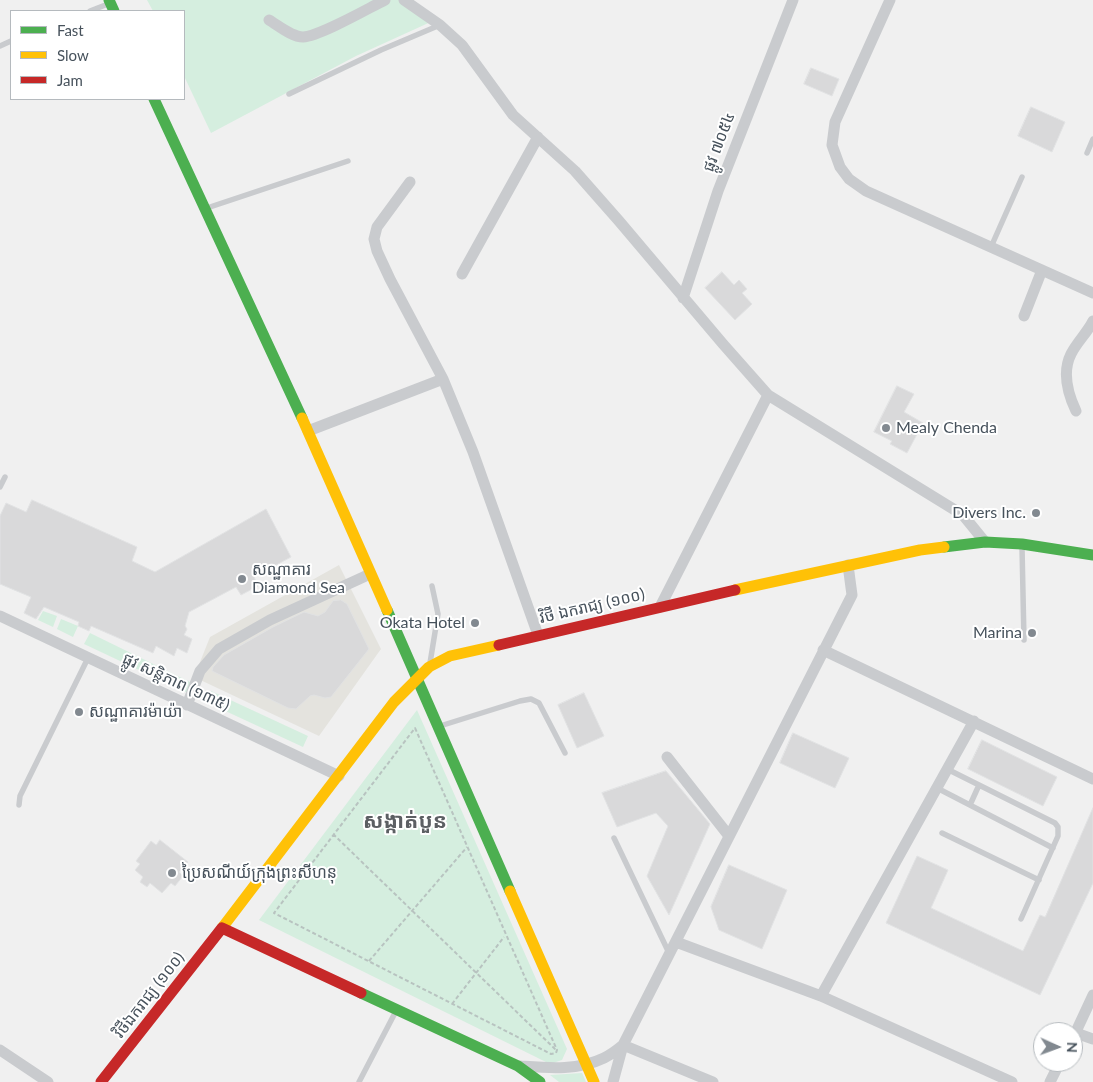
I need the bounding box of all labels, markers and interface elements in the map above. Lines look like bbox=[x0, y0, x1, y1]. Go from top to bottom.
legend bbox=[10, 10, 185, 100]
text: Fast bbox=[57, 21, 84, 39]
text: Slow bbox=[57, 46, 89, 64]
text: Jam bbox=[57, 71, 83, 89]
street label: ផ្លូវ ៧០៥៤ bbox=[699, 109, 739, 175]
place label: Mealy Chenda bbox=[896, 418, 997, 438]
marker: Mealy Chenda bbox=[880, 422, 892, 434]
place label: Divers Inc. bbox=[952, 503, 1026, 523]
marker: Divers Inc. bbox=[1030, 507, 1042, 519]
place label: សណ្ឋាគារ Diamond Sea bbox=[252, 560, 345, 598]
marker: សណ្ឋាគារ Diamond Sea bbox=[236, 573, 248, 585]
street label: វិថី ឯករាជ្យ (១០០) bbox=[537, 585, 647, 627]
place label: Okata Hotel bbox=[380, 613, 465, 633]
marker: Okata Hotel bbox=[469, 617, 481, 629]
place label: Marina bbox=[973, 623, 1022, 643]
marker: Marina bbox=[1026, 627, 1038, 639]
street label: ផ្លូវ សន្តិភាព (១៣៥) bbox=[119, 649, 233, 715]
place label: សណ្ឋាគារម៉ាយ៉ា bbox=[89, 702, 182, 722]
marker: សណ្ឋាគារម៉ាយ៉ា bbox=[73, 706, 85, 718]
district label: សង្កាត់បួន bbox=[363, 808, 447, 834]
place label: ប្រៃសណីយ៍ក្រុងព្រះសីហនុ bbox=[182, 863, 337, 883]
marker: ប្រៃសណីយ៍ក្រុងព្រះសីហនុ bbox=[166, 867, 178, 879]
street label: វិថីឯករាជ្យ (១០០) bbox=[110, 948, 188, 1042]
north arrow bbox=[1033, 1022, 1083, 1072]
text: N bbox=[1064, 1042, 1081, 1053]

